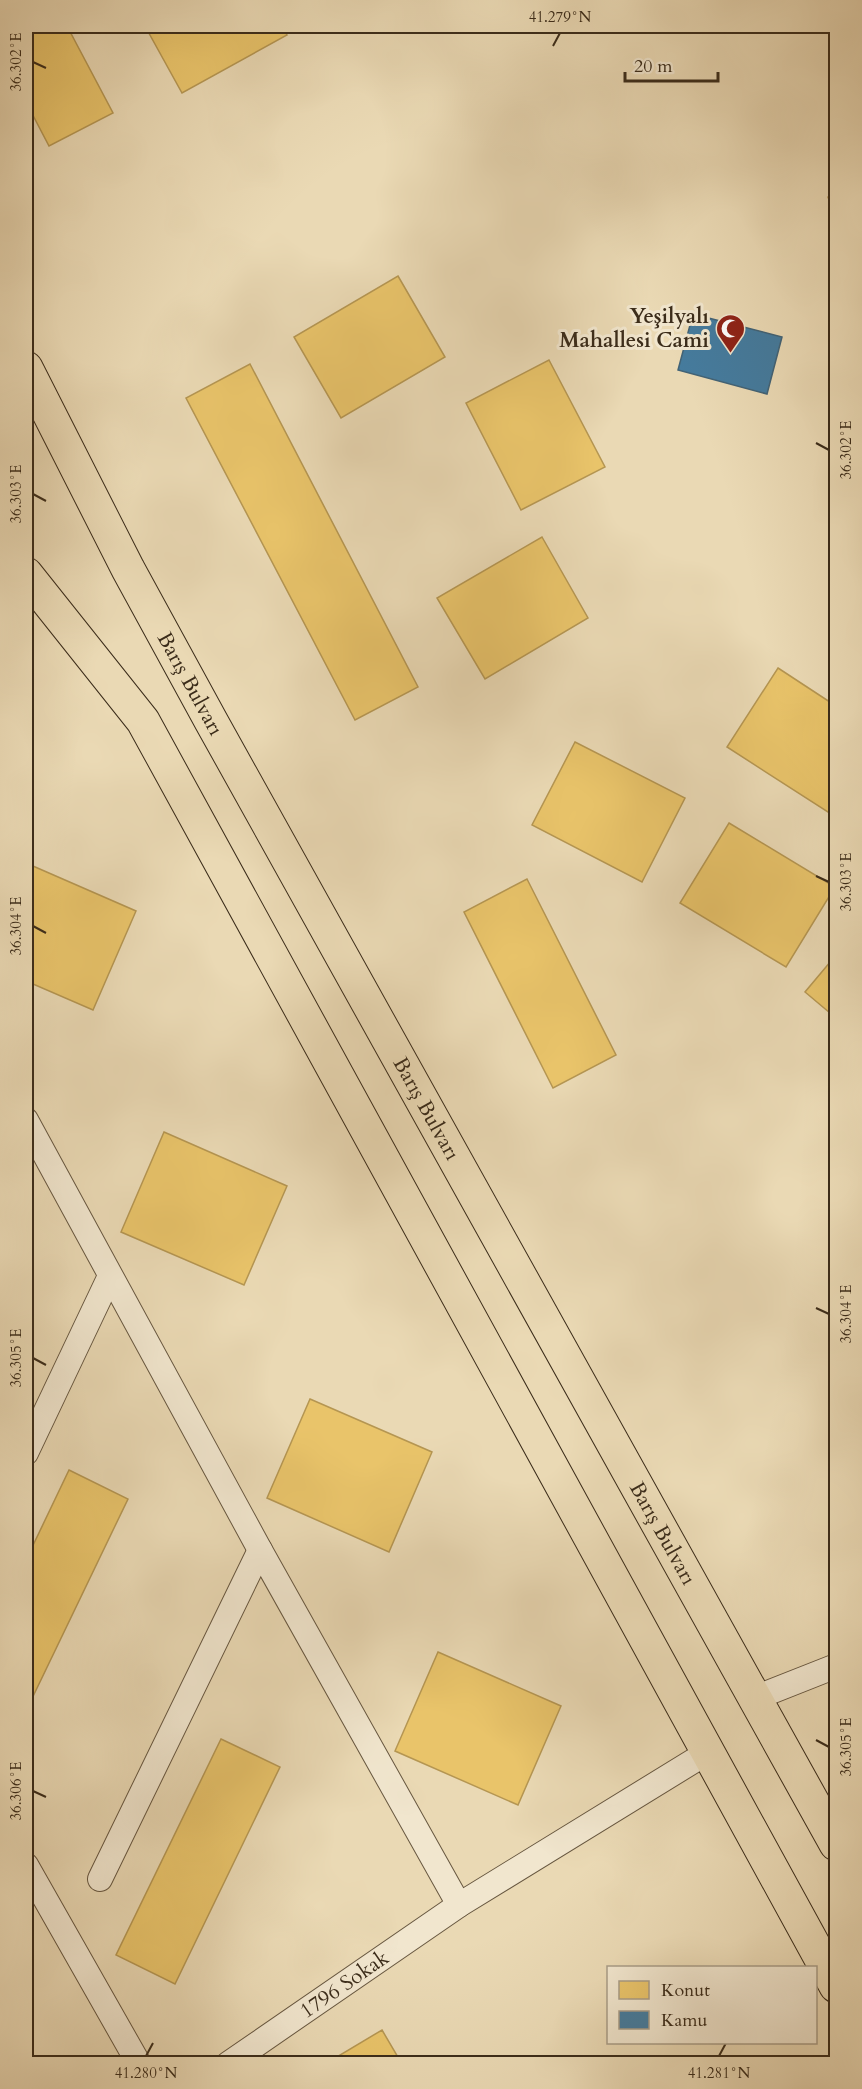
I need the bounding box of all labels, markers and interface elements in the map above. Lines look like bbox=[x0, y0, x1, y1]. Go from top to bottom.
text: 41.279°N bbox=[529, 7, 592, 27]
text: 36.302°E bbox=[6, 32, 26, 92]
scale bar bbox=[625, 45, 718, 83]
text: 20 m bbox=[634, 54, 673, 79]
place label: Yeşilyalı Mahallesi Cami bbox=[559, 302, 709, 355]
mosque icon: Yeşilyalı Mahallesi Cami bbox=[714, 312, 746, 354]
text: 36.302°E bbox=[836, 420, 856, 480]
text: 36.303°E bbox=[6, 464, 26, 524]
street label: Barış Bulvarı bbox=[151, 627, 231, 741]
text: 36.303°E bbox=[836, 852, 856, 912]
text: 36.304°E bbox=[6, 896, 26, 956]
street label: Barış Bulvarı bbox=[386, 1052, 467, 1165]
text: 36.304°E bbox=[836, 1284, 856, 1344]
text: 36.305°E bbox=[6, 1328, 26, 1388]
street label: Barış Bulvarı bbox=[623, 1476, 703, 1590]
text: 36.305°E bbox=[836, 1717, 856, 1777]
text: 36.306°E bbox=[6, 1761, 26, 1821]
street label: 1796 Sokak bbox=[294, 1943, 395, 2025]
legend bbox=[607, 1966, 817, 2044]
text: Konut bbox=[661, 1978, 710, 2003]
text: Kamu bbox=[661, 2008, 707, 2033]
text: 41.280°N bbox=[115, 2063, 178, 2083]
text: 41.281°N bbox=[688, 2063, 751, 2083]

